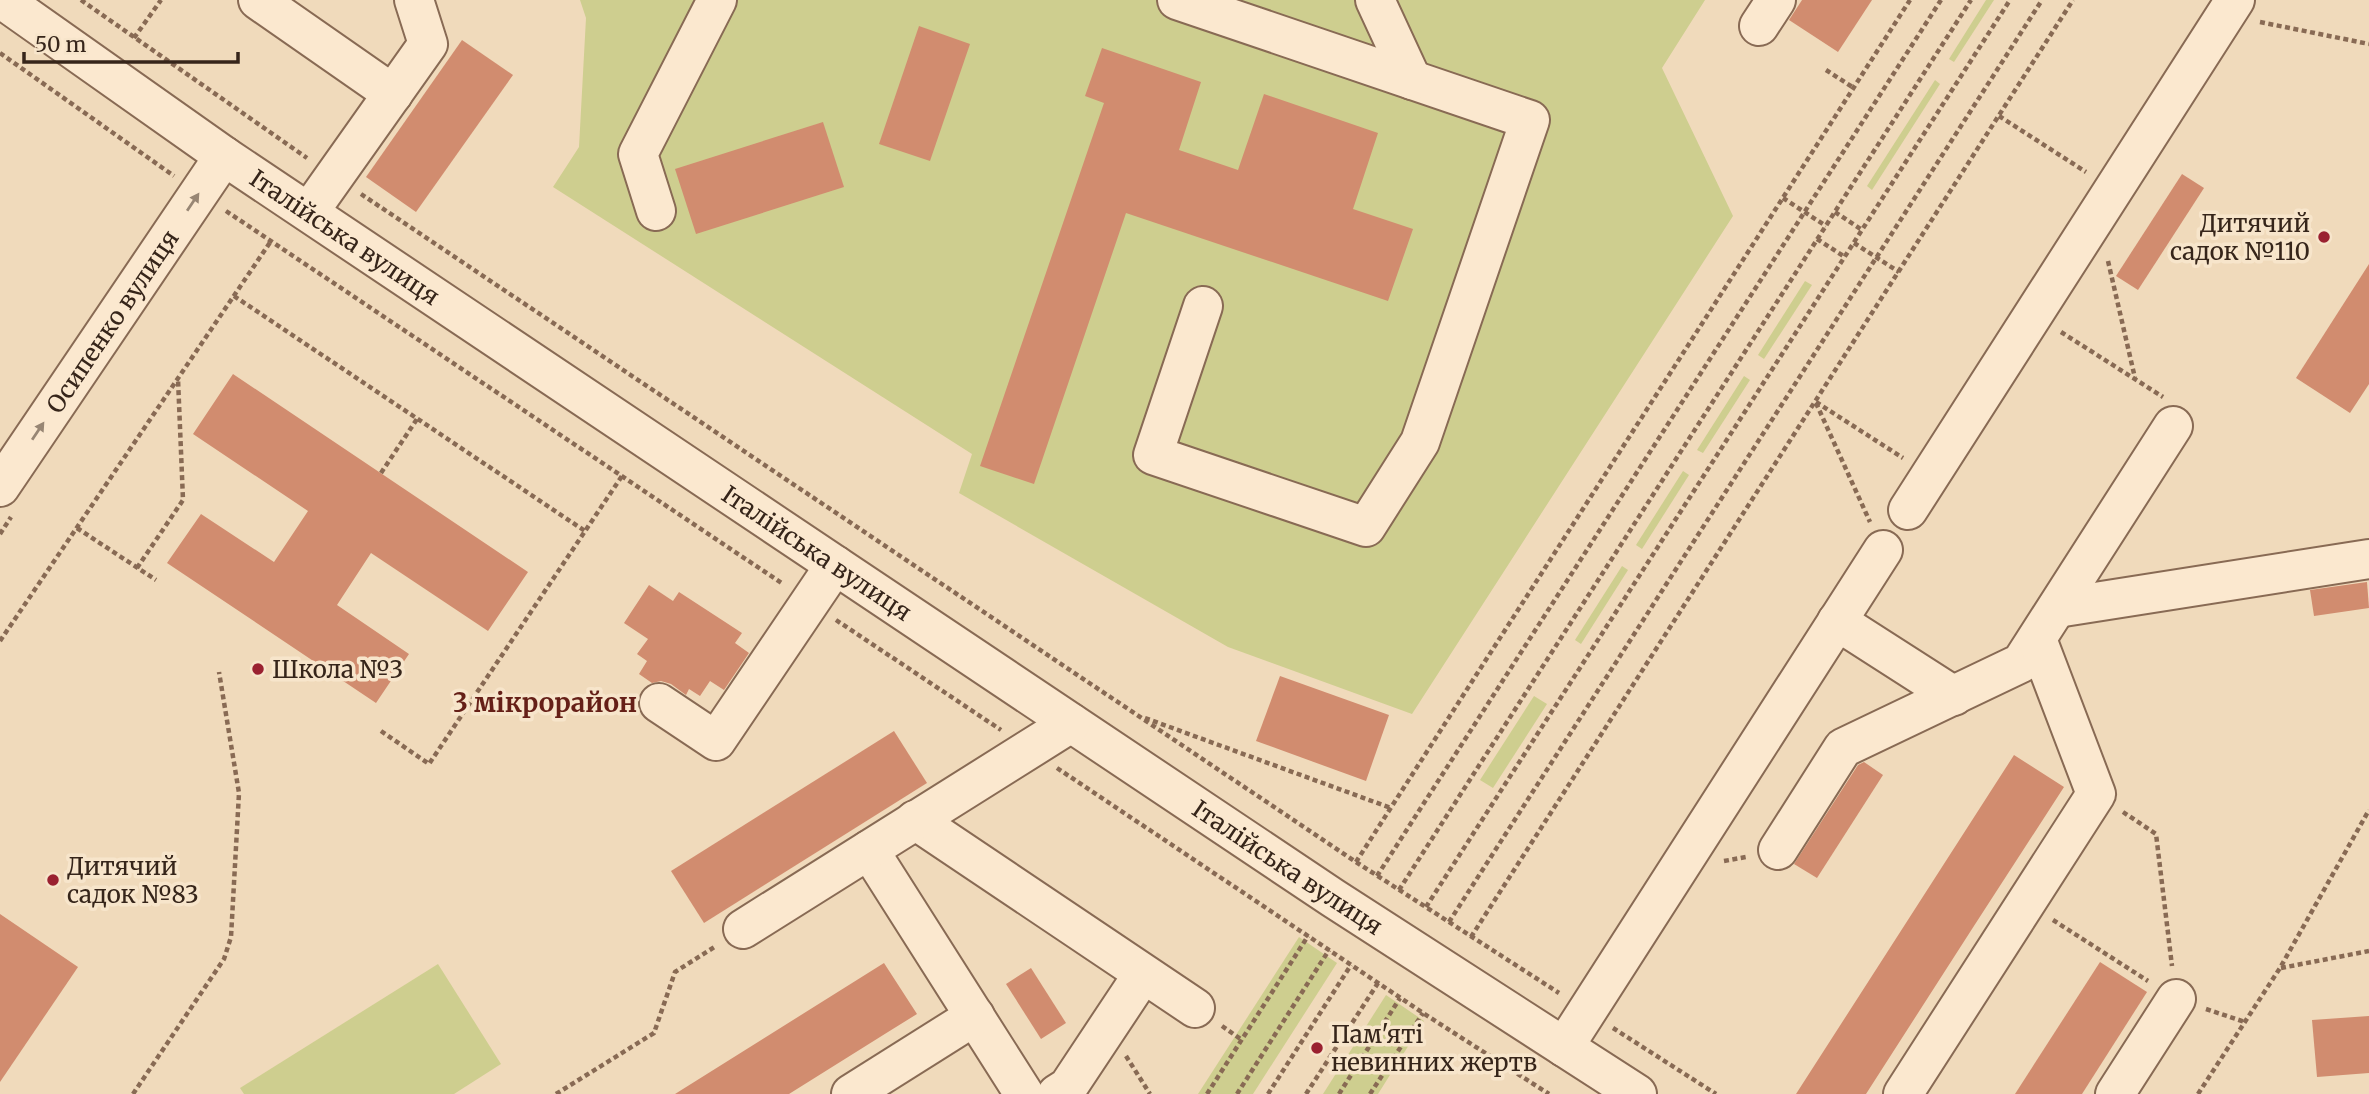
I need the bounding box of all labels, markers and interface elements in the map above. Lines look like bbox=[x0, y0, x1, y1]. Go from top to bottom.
scale bar bbox=[24, 21, 238, 65]
text: 50 m bbox=[35, 31, 86, 58]
street label: Італійська вулиця bbox=[244, 162, 446, 311]
one-way arrow bbox=[186, 192, 199, 211]
place label: Дитячий садок №110 bbox=[2170, 208, 2310, 267]
street label: Осипенко вулиця bbox=[39, 224, 185, 419]
marker: Дитячий садок №110 bbox=[2316, 229, 2332, 245]
one-way arrow bbox=[31, 421, 44, 440]
street label: Італійська вулиця bbox=[716, 478, 918, 627]
place label: Школа №3 bbox=[272, 654, 403, 685]
marker: Школа №3 bbox=[250, 661, 266, 677]
district label: 3 мікрорайон bbox=[453, 686, 637, 719]
street label: Італійська вулиця bbox=[1187, 793, 1388, 941]
place label: Дитячий садок №83 bbox=[67, 851, 199, 910]
marker: Дитячий садок №83 bbox=[45, 872, 61, 888]
place label: Пам'яті невинних жертв bbox=[1331, 1019, 1537, 1078]
marker: Пам'яті невинних жертв bbox=[1309, 1040, 1325, 1056]

